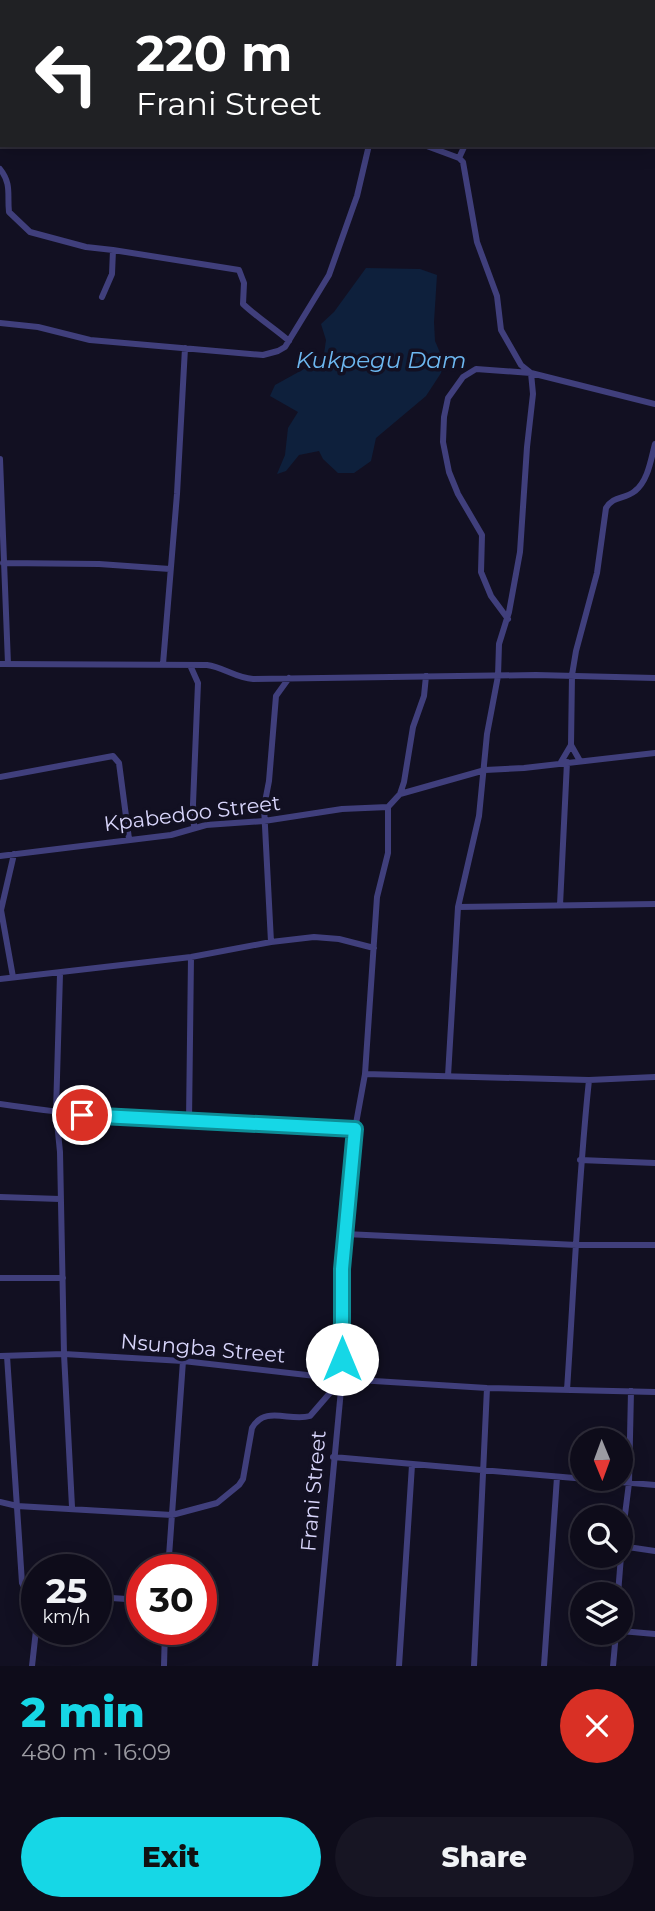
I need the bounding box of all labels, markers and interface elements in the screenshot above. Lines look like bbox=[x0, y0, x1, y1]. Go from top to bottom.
text: 220 m bbox=[136, 24, 292, 83]
icon: left bbox=[21, 28, 112, 119]
text: Frani Street bbox=[136, 84, 322, 123]
water label: Kukpegu Dam bbox=[296, 346, 466, 374]
street label: Kpabedoo Street bbox=[102, 790, 282, 836]
pin bbox=[52, 1085, 112, 1145]
icon: arrive bbox=[63, 1096, 101, 1134]
position arrow bbox=[305, 1322, 379, 1396]
street label: Nsungba Street bbox=[119, 1328, 287, 1368]
north arrow bbox=[570, 1428, 634, 1491]
map controls bbox=[570, 1428, 633, 1645]
street label: Frani Street bbox=[295, 1429, 331, 1553]
button: search bbox=[570, 1505, 633, 1568]
speed limit sign: 30 bbox=[126, 1554, 217, 1645]
text: 25 bbox=[46, 1569, 87, 1612]
button: layers bbox=[570, 1582, 633, 1645]
text: km/h bbox=[42, 1606, 91, 1628]
text: 2 min bbox=[21, 1686, 145, 1738]
button: close bbox=[560, 1689, 634, 1763]
text: 480 m · 16:09 bbox=[21, 1738, 171, 1766]
button: Exit bbox=[21, 1817, 321, 1897]
button: Share bbox=[335, 1817, 634, 1897]

